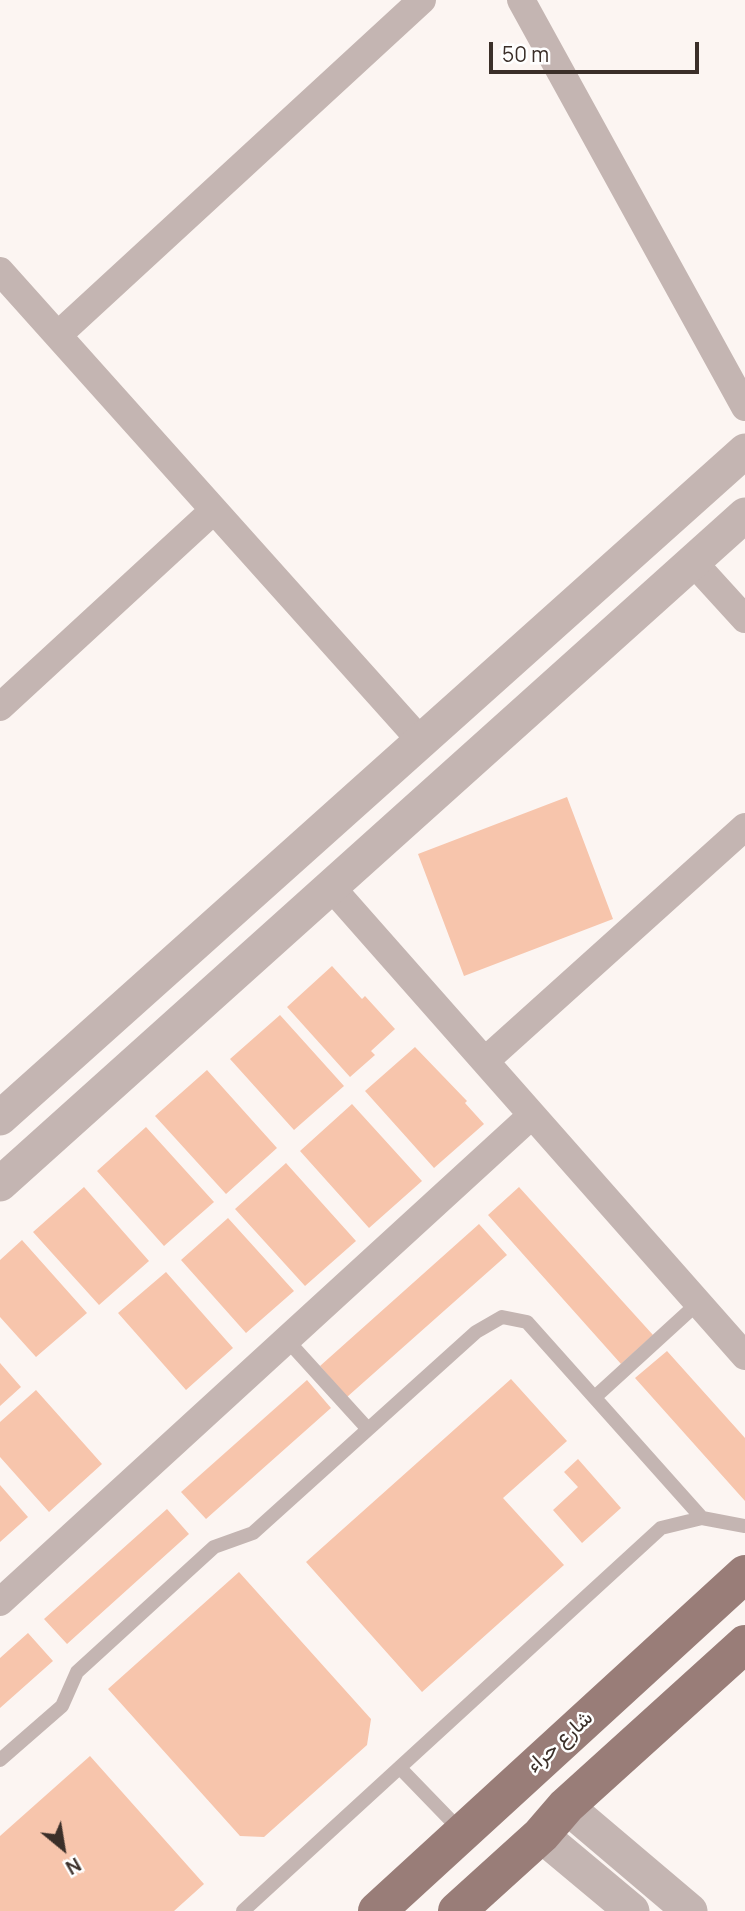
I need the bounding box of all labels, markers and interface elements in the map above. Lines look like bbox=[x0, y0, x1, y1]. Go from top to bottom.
scale bar bbox=[493, 28, 703, 72]
text: 50 m bbox=[502, 40, 549, 68]
street label: شارع حراء bbox=[522, 1706, 598, 1778]
north arrow bbox=[28, 1813, 98, 1883]
text: N bbox=[61, 1852, 86, 1881]

